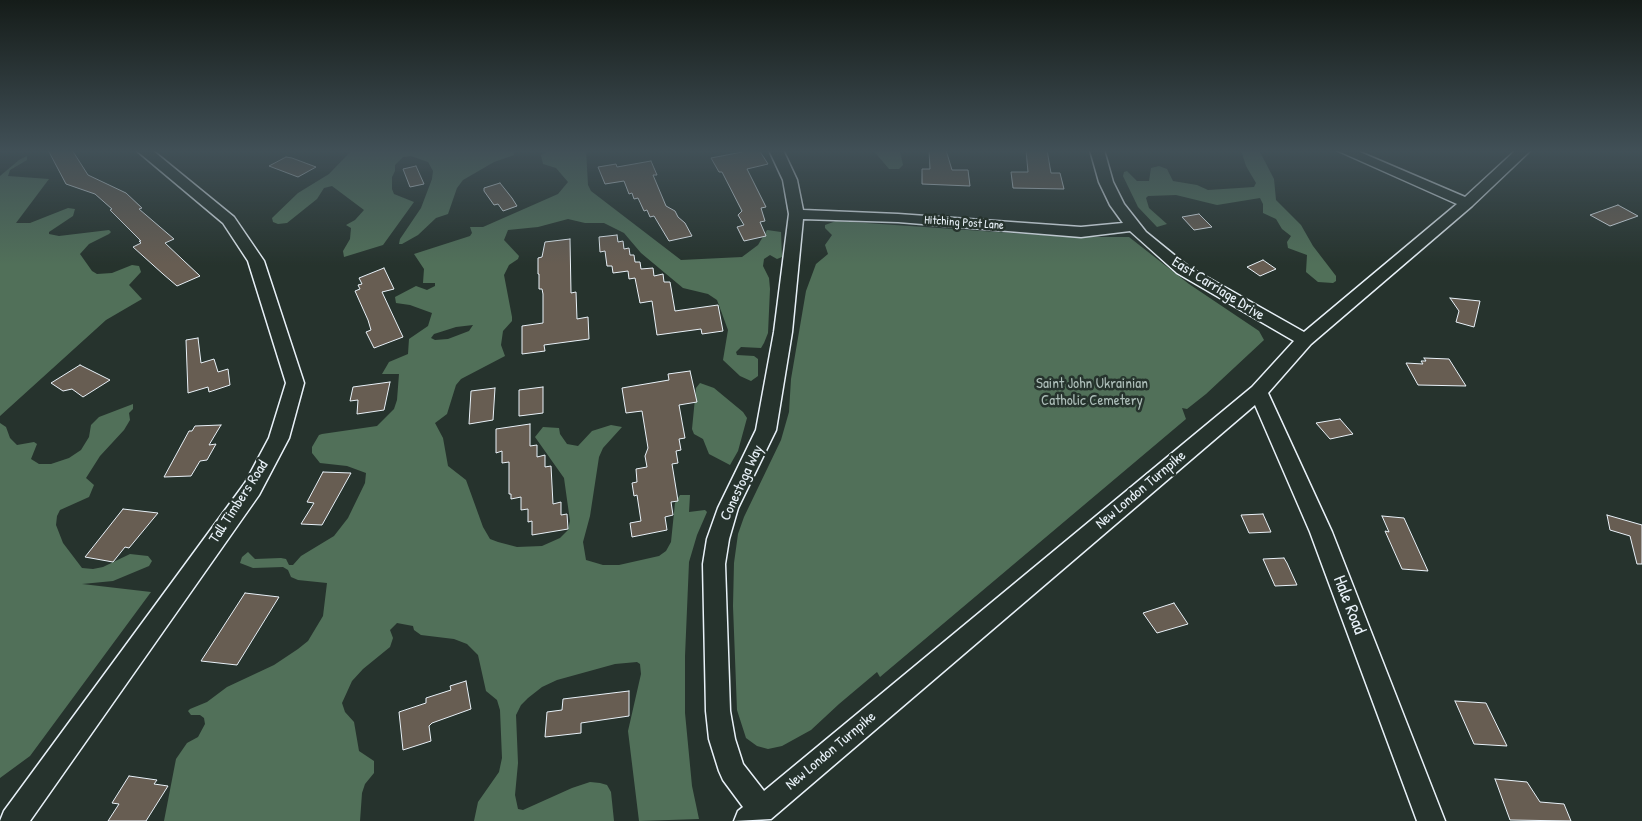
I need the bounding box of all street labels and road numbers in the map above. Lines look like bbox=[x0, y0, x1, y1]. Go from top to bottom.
street label: Hitching Post Lane bbox=[924, 213, 1004, 233]
street label: East Carriage Drive bbox=[1168, 253, 1268, 325]
street label: Conestoga Way bbox=[717, 442, 767, 524]
street label: New London Turnpike bbox=[1092, 447, 1190, 533]
street label: Tall Timbers Road bbox=[206, 457, 272, 547]
street label: Hale Road bbox=[1328, 573, 1370, 637]
street label: New London Turnpike bbox=[782, 708, 880, 794]

